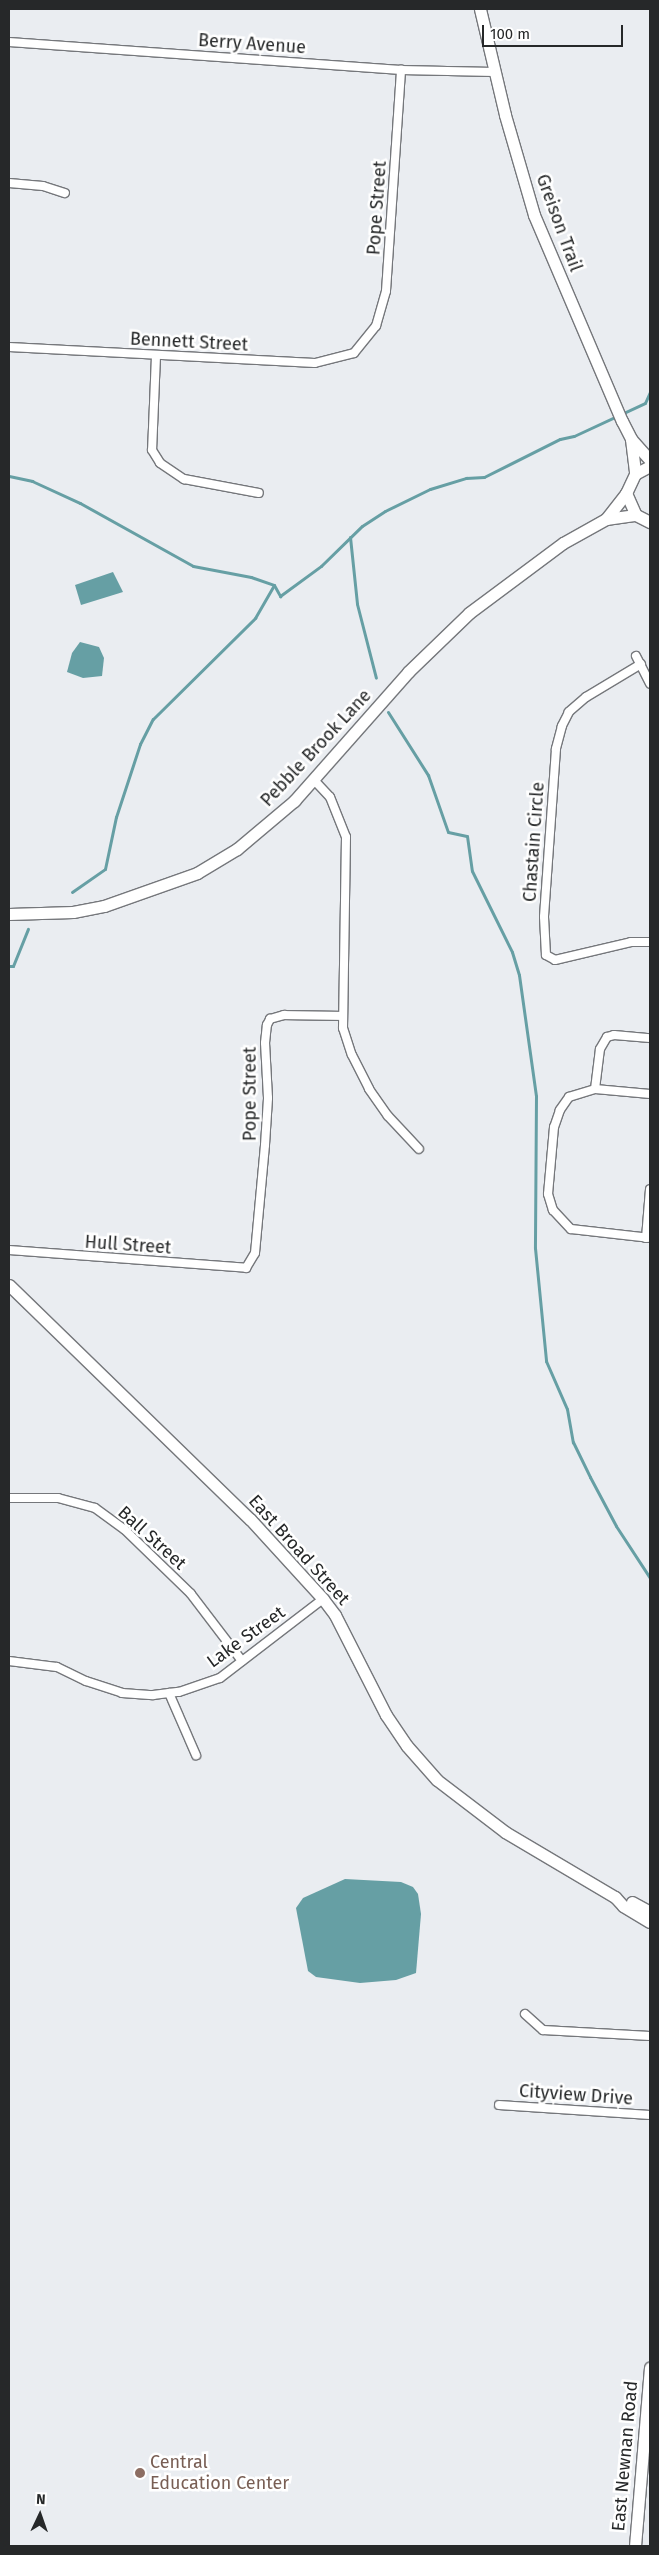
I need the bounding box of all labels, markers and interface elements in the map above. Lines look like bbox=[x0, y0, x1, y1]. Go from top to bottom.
scale bar bbox=[484, 15, 625, 47]
text: 100 m bbox=[490, 25, 530, 43]
street label: Berry Avenue bbox=[197, 29, 307, 59]
street label: Pope Street bbox=[363, 160, 391, 256]
street label: Greison Trail bbox=[531, 171, 587, 275]
street label: Bennett Street bbox=[129, 328, 249, 356]
street label: Pebble Brook Lane bbox=[256, 685, 376, 811]
street label: Chastain Circle bbox=[519, 781, 549, 903]
street label: Pope Street bbox=[239, 1047, 261, 1141]
street label: Hull Street bbox=[84, 1231, 172, 1259]
street label: East Broad Street bbox=[244, 1491, 354, 1609]
street label: Ball Street bbox=[113, 1502, 191, 1574]
street label: Lake Street bbox=[203, 1602, 289, 1672]
street label: Cityview Drive bbox=[518, 2080, 634, 2110]
street label: East Newnan Road bbox=[608, 2380, 642, 2532]
place label: Central Education Center bbox=[150, 2452, 289, 2494]
marker: Central Education Center bbox=[134, 2467, 146, 2479]
north arrow bbox=[15, 2490, 65, 2540]
text: N bbox=[36, 2491, 46, 2508]

